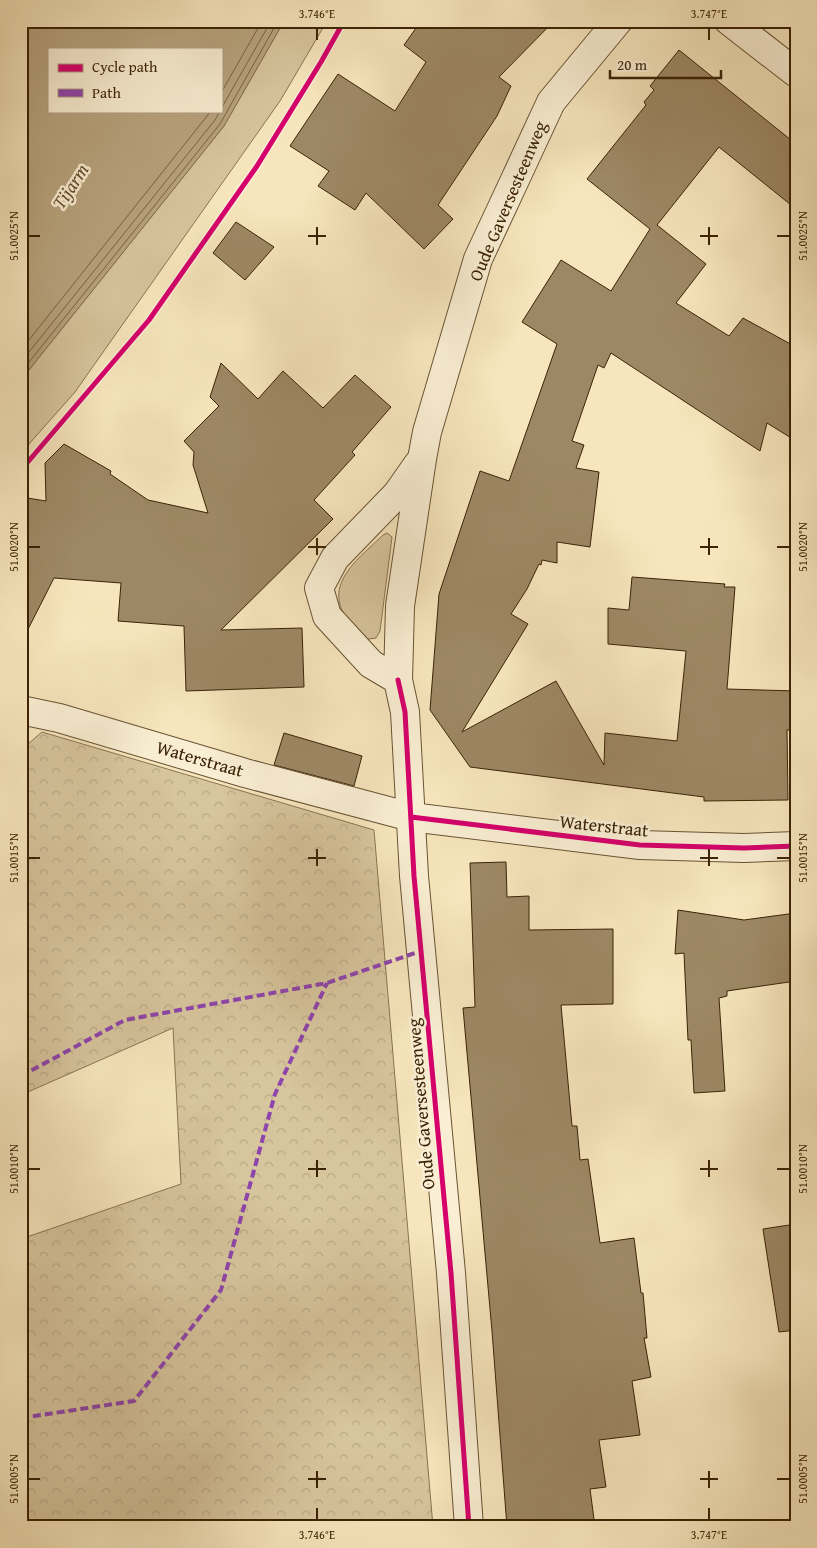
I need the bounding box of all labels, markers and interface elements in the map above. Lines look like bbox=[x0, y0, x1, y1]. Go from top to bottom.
text: 3.746°E bbox=[299, 5, 335, 22]
text: 3.747°E bbox=[691, 5, 727, 22]
legend bbox=[48, 48, 222, 112]
scale bar bbox=[610, 48, 721, 80]
text: 20 m bbox=[617, 54, 648, 75]
text: Cycle path bbox=[92, 56, 158, 77]
text: Path bbox=[92, 82, 121, 103]
street label: Oude Gaversesteenweg bbox=[462, 116, 554, 285]
water label: Tijarm bbox=[45, 158, 95, 214]
text: 51.0025°N bbox=[5, 211, 22, 261]
text: 51.0025°N bbox=[794, 211, 811, 261]
text: 51.0020°N bbox=[5, 522, 22, 572]
text: 51.0020°N bbox=[794, 522, 811, 572]
street label: Waterstraat bbox=[153, 733, 247, 784]
street label: Waterstraat bbox=[558, 807, 651, 844]
text: 51.0015°N bbox=[5, 833, 22, 883]
text: 51.0015°N bbox=[794, 833, 811, 883]
street label: Oude Gaversesteenweg bbox=[400, 1017, 441, 1191]
text: 51.0010°N bbox=[5, 1144, 22, 1194]
text: 51.0010°N bbox=[794, 1144, 811, 1194]
text: 51.0005°N bbox=[5, 1454, 22, 1504]
text: 51.0005°N bbox=[794, 1454, 811, 1504]
text: 3.746°E bbox=[299, 1526, 335, 1543]
text: 3.747°E bbox=[691, 1526, 727, 1543]

